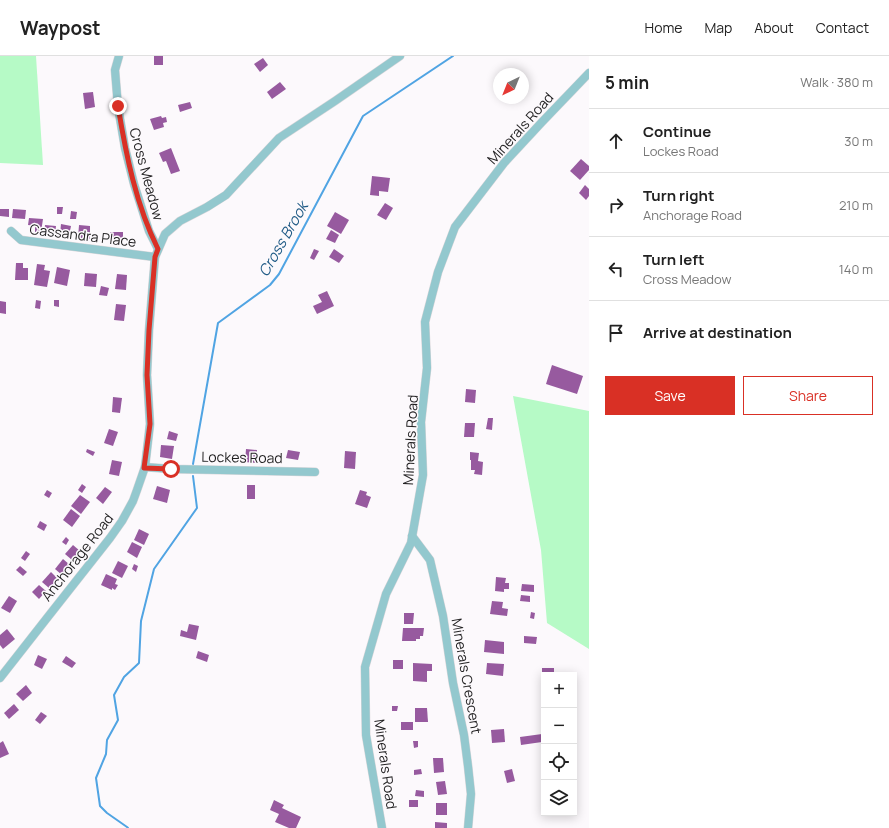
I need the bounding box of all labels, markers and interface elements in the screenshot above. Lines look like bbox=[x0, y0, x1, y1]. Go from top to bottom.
text: Waypost bbox=[20, 15, 100, 41]
text: Home bbox=[645, 18, 682, 37]
text: Map bbox=[704, 18, 732, 37]
text: About bbox=[754, 18, 794, 37]
text: Contact bbox=[816, 18, 869, 37]
north arrow bbox=[493, 68, 529, 104]
text: 5 min bbox=[605, 71, 649, 94]
text: Walk · 380 m bbox=[800, 73, 873, 91]
street label: Minerals Road bbox=[483, 88, 557, 168]
route end bbox=[109, 97, 127, 115]
text: Continue bbox=[643, 121, 711, 142]
street label: Cross Meadow bbox=[125, 126, 169, 223]
icon: ahead bbox=[605, 130, 627, 152]
text: 30 m bbox=[844, 132, 873, 150]
text: Lockes Road bbox=[643, 142, 719, 160]
text: Turn right bbox=[643, 185, 714, 206]
icon: right bbox=[605, 194, 627, 216]
water label: Cross Brook bbox=[253, 196, 314, 280]
text: 210 m bbox=[839, 196, 873, 214]
text: Anchorage Road bbox=[643, 206, 742, 224]
street label: Cassandra Place bbox=[29, 219, 137, 251]
text: Turn left bbox=[643, 249, 705, 270]
icon: left bbox=[605, 258, 627, 280]
text: 140 m bbox=[839, 260, 873, 278]
text: Cross Meadow bbox=[643, 270, 731, 288]
icon: arrive bbox=[605, 322, 627, 344]
text: Arrive at destination bbox=[643, 322, 792, 343]
button: Save bbox=[605, 376, 735, 415]
button: Share bbox=[743, 376, 873, 415]
street label: Minerals Road bbox=[398, 394, 422, 486]
street label: Lockes Road bbox=[201, 447, 283, 467]
route start bbox=[162, 460, 180, 478]
street label: Anchorage Road bbox=[37, 509, 117, 605]
street label: Minerals Crescent bbox=[447, 617, 487, 736]
map controls bbox=[541, 672, 577, 816]
button: + bbox=[541, 672, 577, 708]
button: − bbox=[541, 708, 577, 744]
street label: Minerals Road bbox=[370, 718, 402, 810]
button: locate bbox=[541, 744, 577, 780]
button: layers bbox=[541, 780, 577, 816]

